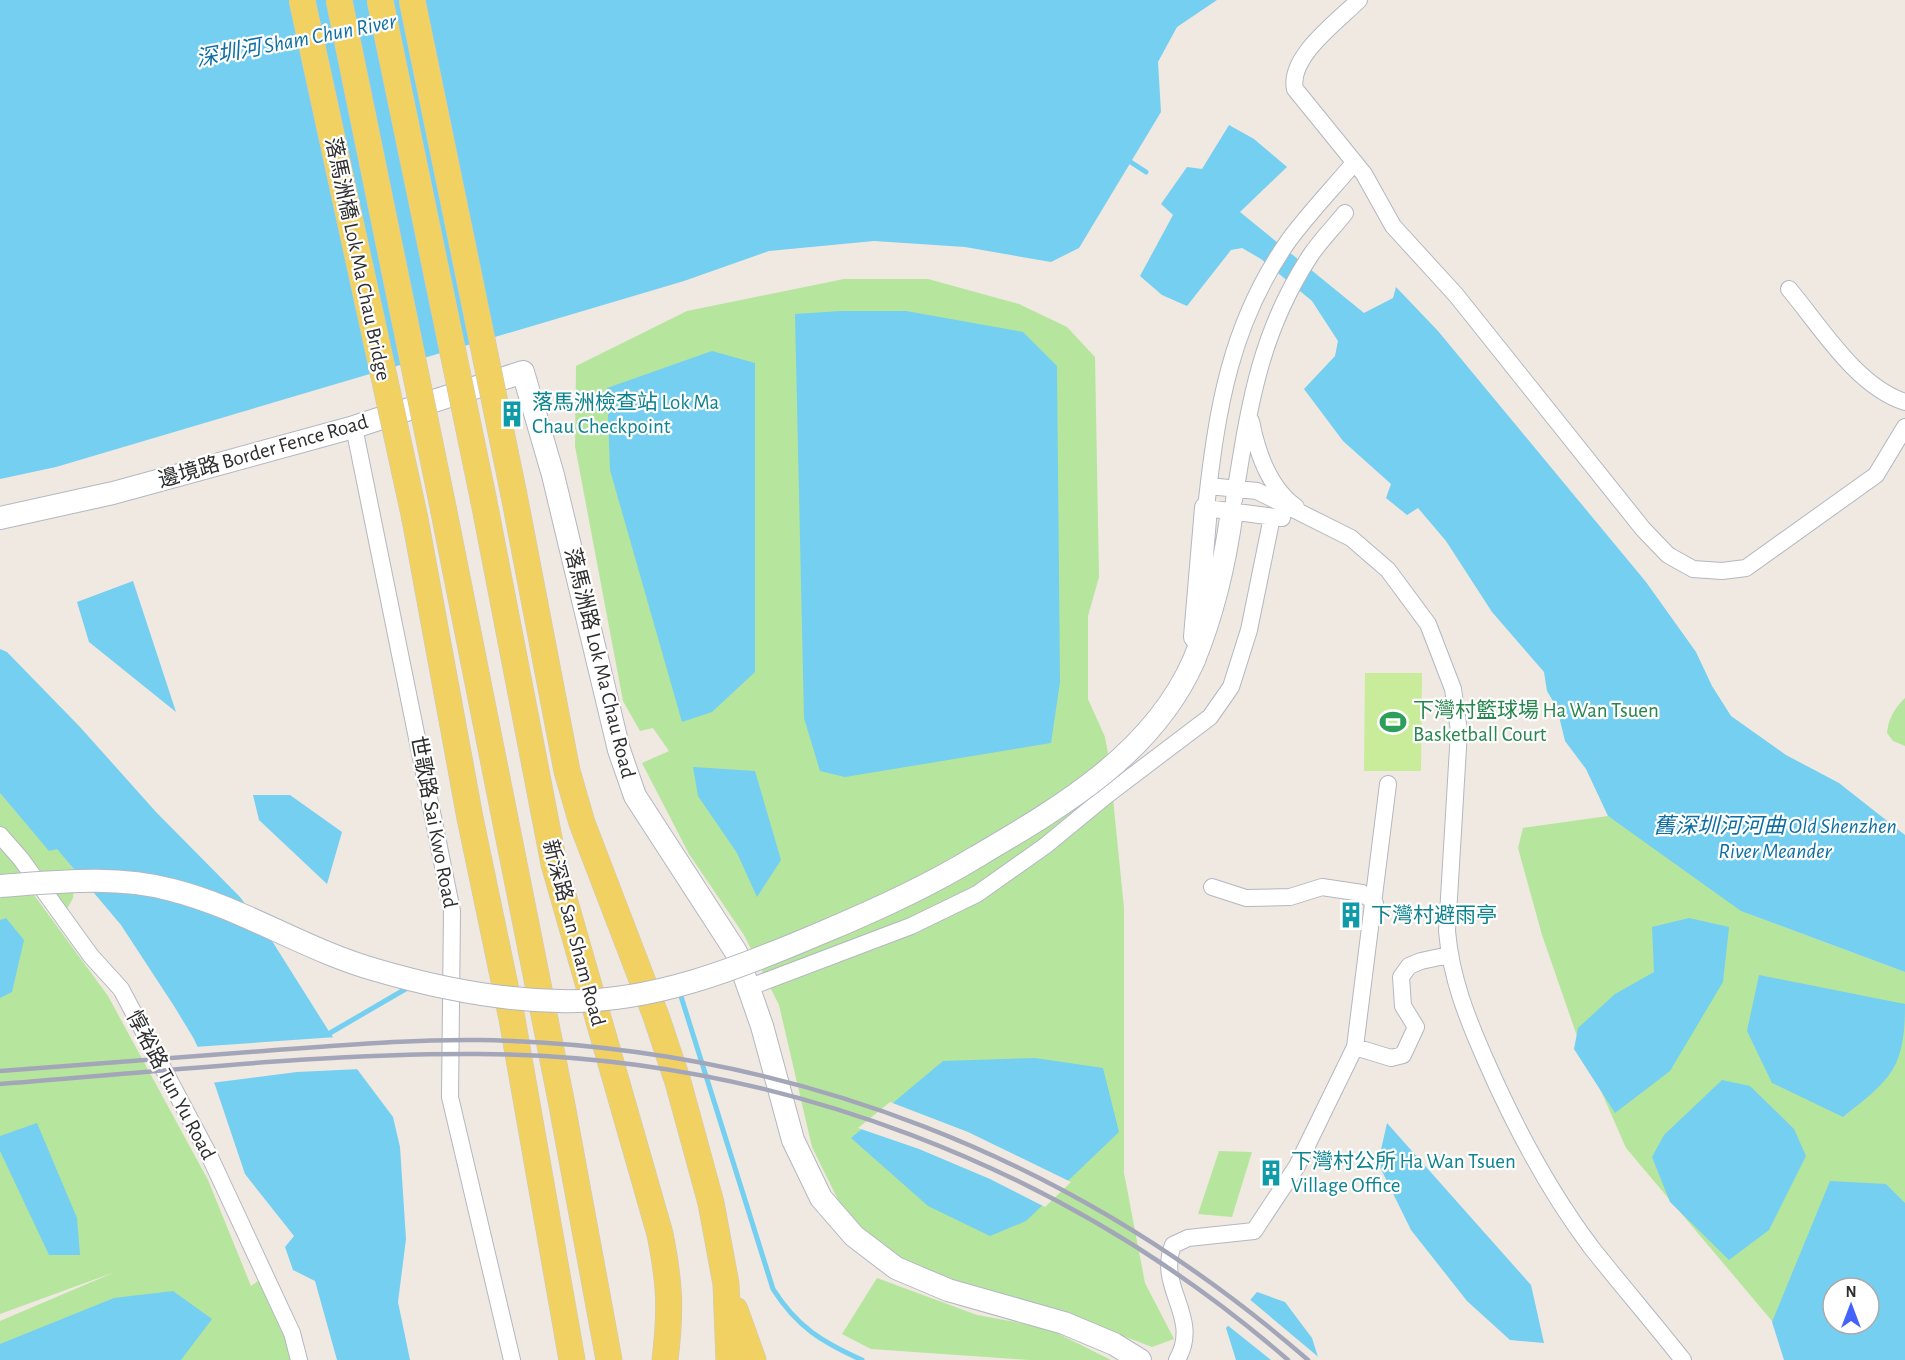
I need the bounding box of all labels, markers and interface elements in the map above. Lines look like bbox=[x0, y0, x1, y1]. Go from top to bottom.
water label: 深圳河 Sham Chun River bbox=[194, 9, 399, 70]
street label: 落馬洲橋 Lok Ma Chau Bridge bbox=[322, 135, 395, 383]
place label: 落馬洲檢查站 Lok Ma Chau Checkpoint bbox=[532, 391, 720, 437]
building icon: 落馬洲檢查站 Lok Ma Chau Checkpoint bbox=[497, 399, 527, 429]
street label: 邊境路 Border Fence Road bbox=[155, 410, 370, 491]
street label: 落馬洲路 Lok Ma Chau Road bbox=[561, 546, 640, 780]
place label: 下灣村籃球場 Ha Wan Tsuen Basketball Court bbox=[1413, 699, 1659, 745]
sports icon: 下灣村籃球場 Ha Wan Tsuen Basketball Court bbox=[1378, 707, 1408, 737]
street label: 世歌路 Sai Kwo Road bbox=[407, 734, 462, 910]
water label: 舊深圳河河曲 Old Shenzhen River Meander bbox=[1653, 814, 1897, 862]
street label: 新深路 San Sham Road bbox=[539, 837, 610, 1029]
building icon: 下灣村避雨亭 bbox=[1336, 900, 1366, 930]
place label: 下灣村避雨亭 bbox=[1371, 904, 1497, 926]
street label: 惇裕路 Tun Yu Road bbox=[123, 1006, 220, 1163]
place label: 下灣村公所 Ha Wan Tsuen Village Office bbox=[1291, 1150, 1516, 1196]
building icon: 下灣村公所 Ha Wan Tsuen Village Office bbox=[1256, 1158, 1286, 1188]
north arrow bbox=[1821, 1276, 1881, 1336]
text: N bbox=[1845, 1284, 1857, 1300]

